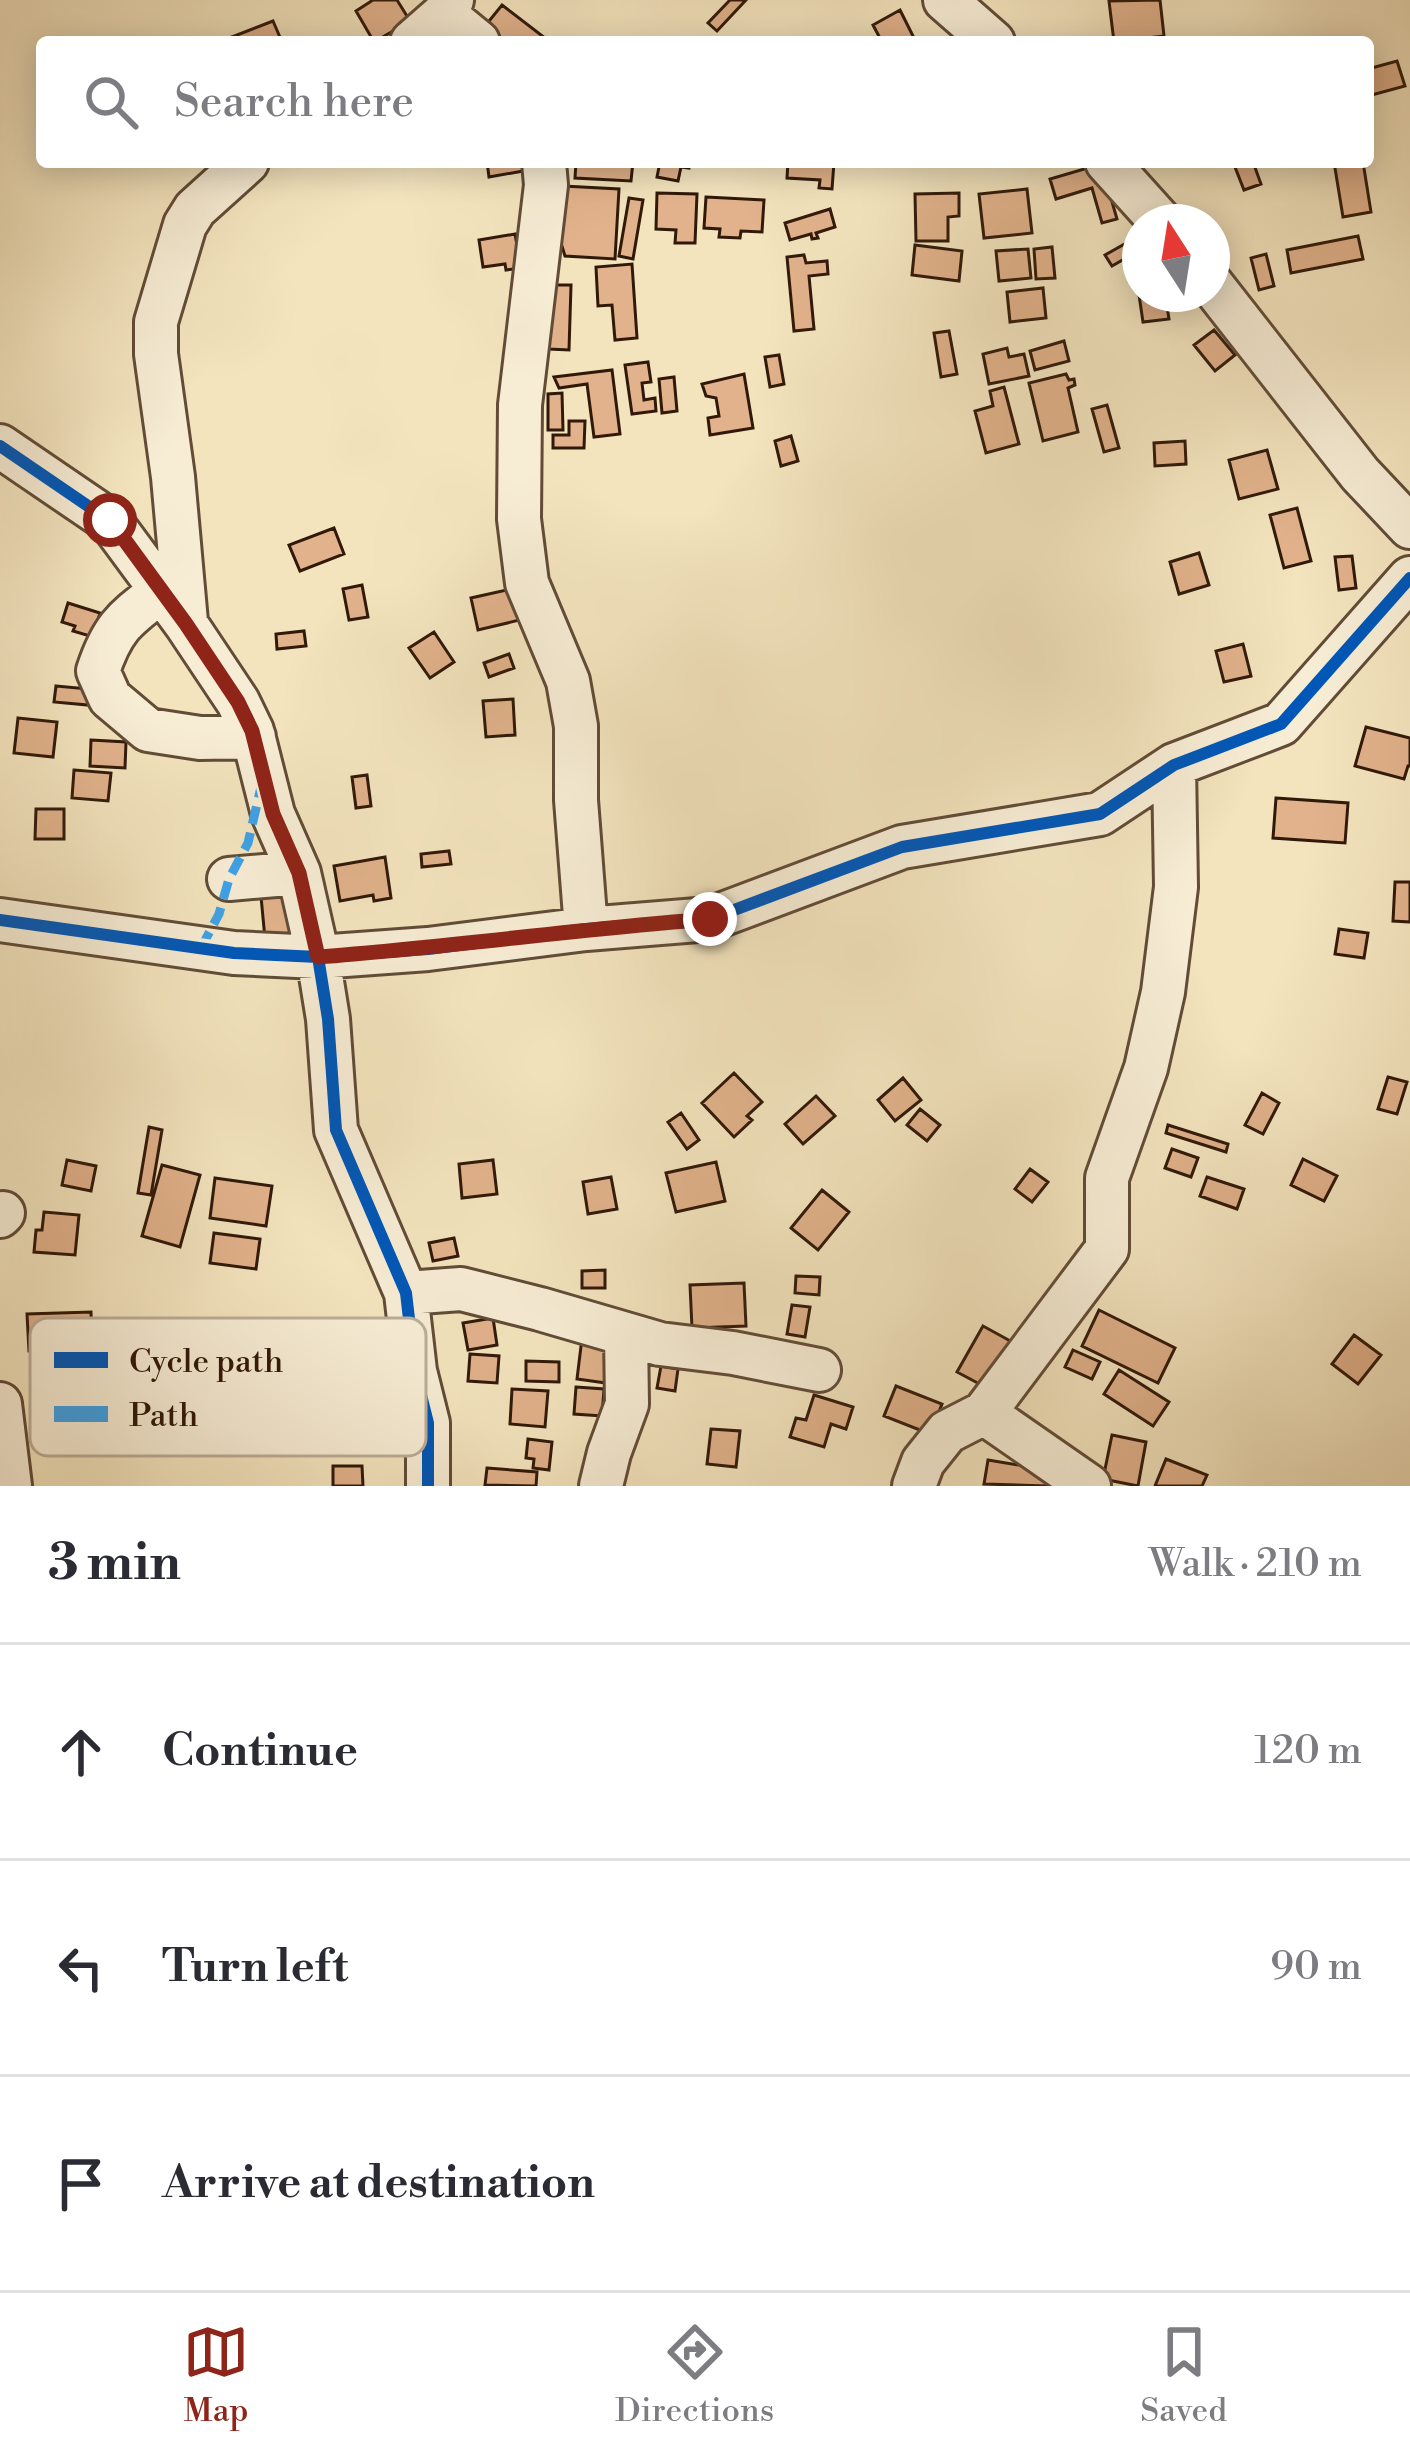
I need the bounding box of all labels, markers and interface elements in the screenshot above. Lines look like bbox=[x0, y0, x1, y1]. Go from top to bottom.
search box bbox=[36, 36, 1374, 168]
icon: search bbox=[78, 69, 144, 135]
text: Search here bbox=[174, 74, 414, 131]
north arrow bbox=[1122, 204, 1230, 312]
route start bbox=[83, 493, 137, 547]
route end bbox=[683, 892, 737, 946]
legend bbox=[30, 1318, 426, 1456]
text: Cycle path bbox=[129, 1342, 283, 1383]
text: Path bbox=[129, 1396, 198, 1437]
text: 3 min bbox=[48, 1532, 181, 1596]
text: Walk · 210 m bbox=[1149, 1540, 1362, 1589]
icon: ahead bbox=[48, 1719, 114, 1785]
text: Continue bbox=[162, 1723, 358, 1780]
text: 120 m bbox=[1254, 1727, 1362, 1776]
icon: left bbox=[48, 1935, 114, 2001]
text: Turn left bbox=[162, 1939, 348, 1996]
text: 90 m bbox=[1270, 1943, 1362, 1992]
icon: arrive bbox=[48, 2151, 114, 2217]
text: Arrive at destination bbox=[162, 2155, 595, 2212]
tab: Map bbox=[183, 2319, 249, 2432]
tab: Directions bbox=[615, 2319, 774, 2432]
tab: Saved bbox=[1140, 2319, 1227, 2432]

